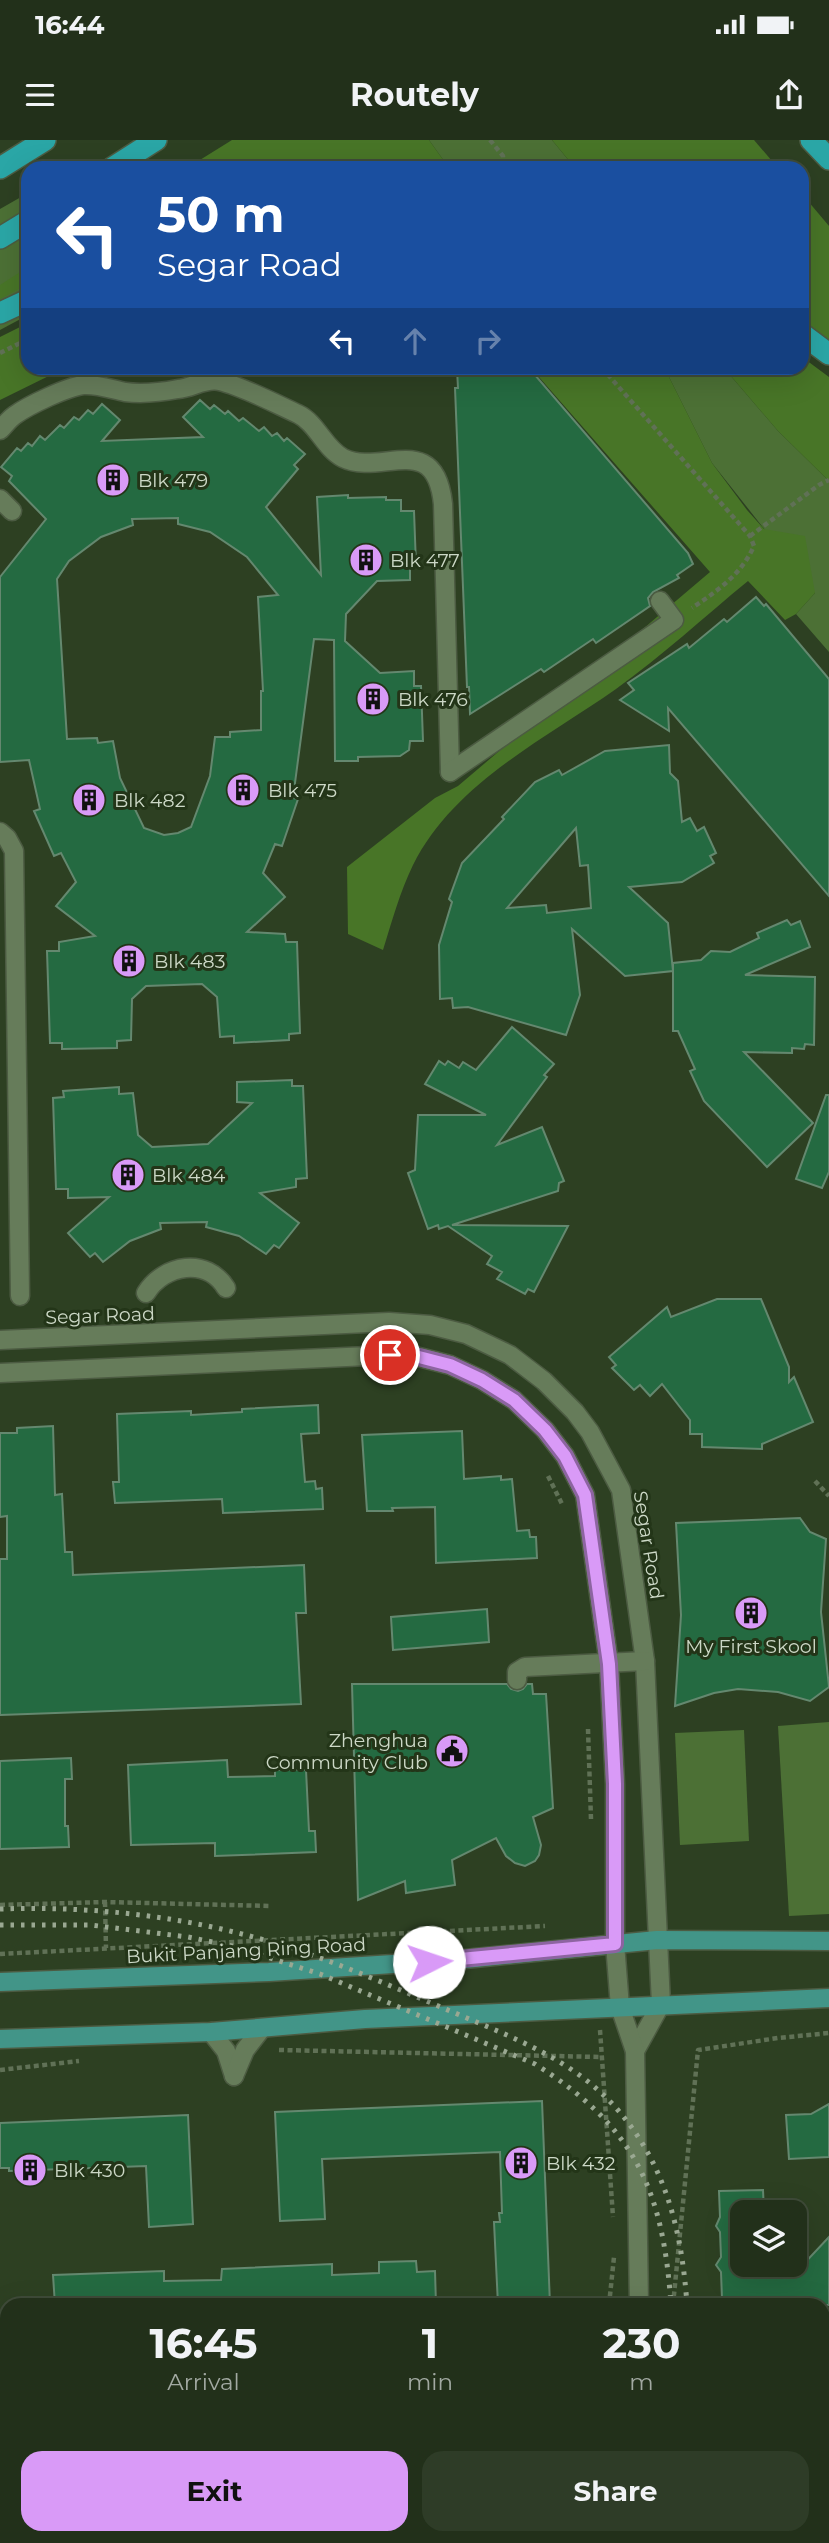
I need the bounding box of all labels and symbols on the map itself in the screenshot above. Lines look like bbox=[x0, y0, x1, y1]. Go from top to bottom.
building icon: Blk 479 bbox=[94, 461, 132, 499]
place label: Blk 479 bbox=[138, 469, 208, 492]
building icon: Blk 477 bbox=[347, 541, 385, 579]
place label: Blk 477 bbox=[390, 549, 460, 572]
building icon: Blk 476 bbox=[354, 680, 392, 718]
place label: Blk 476 bbox=[398, 688, 468, 711]
building icon: Blk 475 bbox=[224, 771, 262, 809]
place label: Blk 475 bbox=[268, 779, 337, 802]
building icon: Blk 482 bbox=[70, 781, 108, 819]
place label: Blk 482 bbox=[114, 789, 186, 812]
building icon: Blk 483 bbox=[110, 942, 148, 980]
place label: Blk 483 bbox=[154, 950, 225, 973]
building icon: Blk 484 bbox=[109, 1156, 147, 1194]
place label: Blk 484 bbox=[152, 1164, 226, 1187]
street label: Segar Road bbox=[45, 1302, 155, 1329]
pin bbox=[360, 1325, 420, 1385]
street label: Segar Road bbox=[629, 1489, 668, 1601]
building icon: My First Skool bbox=[732, 1594, 770, 1632]
place label: My First Skool bbox=[685, 1635, 817, 1658]
place label: Zhenghua Community Club bbox=[266, 1729, 428, 1774]
public building icon: Zhenghua Community Club bbox=[433, 1732, 471, 1770]
position arrow bbox=[392, 1925, 466, 1999]
street label: Bukit Panjang Ring Road bbox=[126, 1933, 367, 1968]
building icon: Blk 432 bbox=[502, 2144, 540, 2182]
building icon: Blk 430 bbox=[11, 2151, 49, 2189]
place label: Blk 432 bbox=[546, 2152, 616, 2175]
place label: Blk 430 bbox=[54, 2159, 125, 2182]

